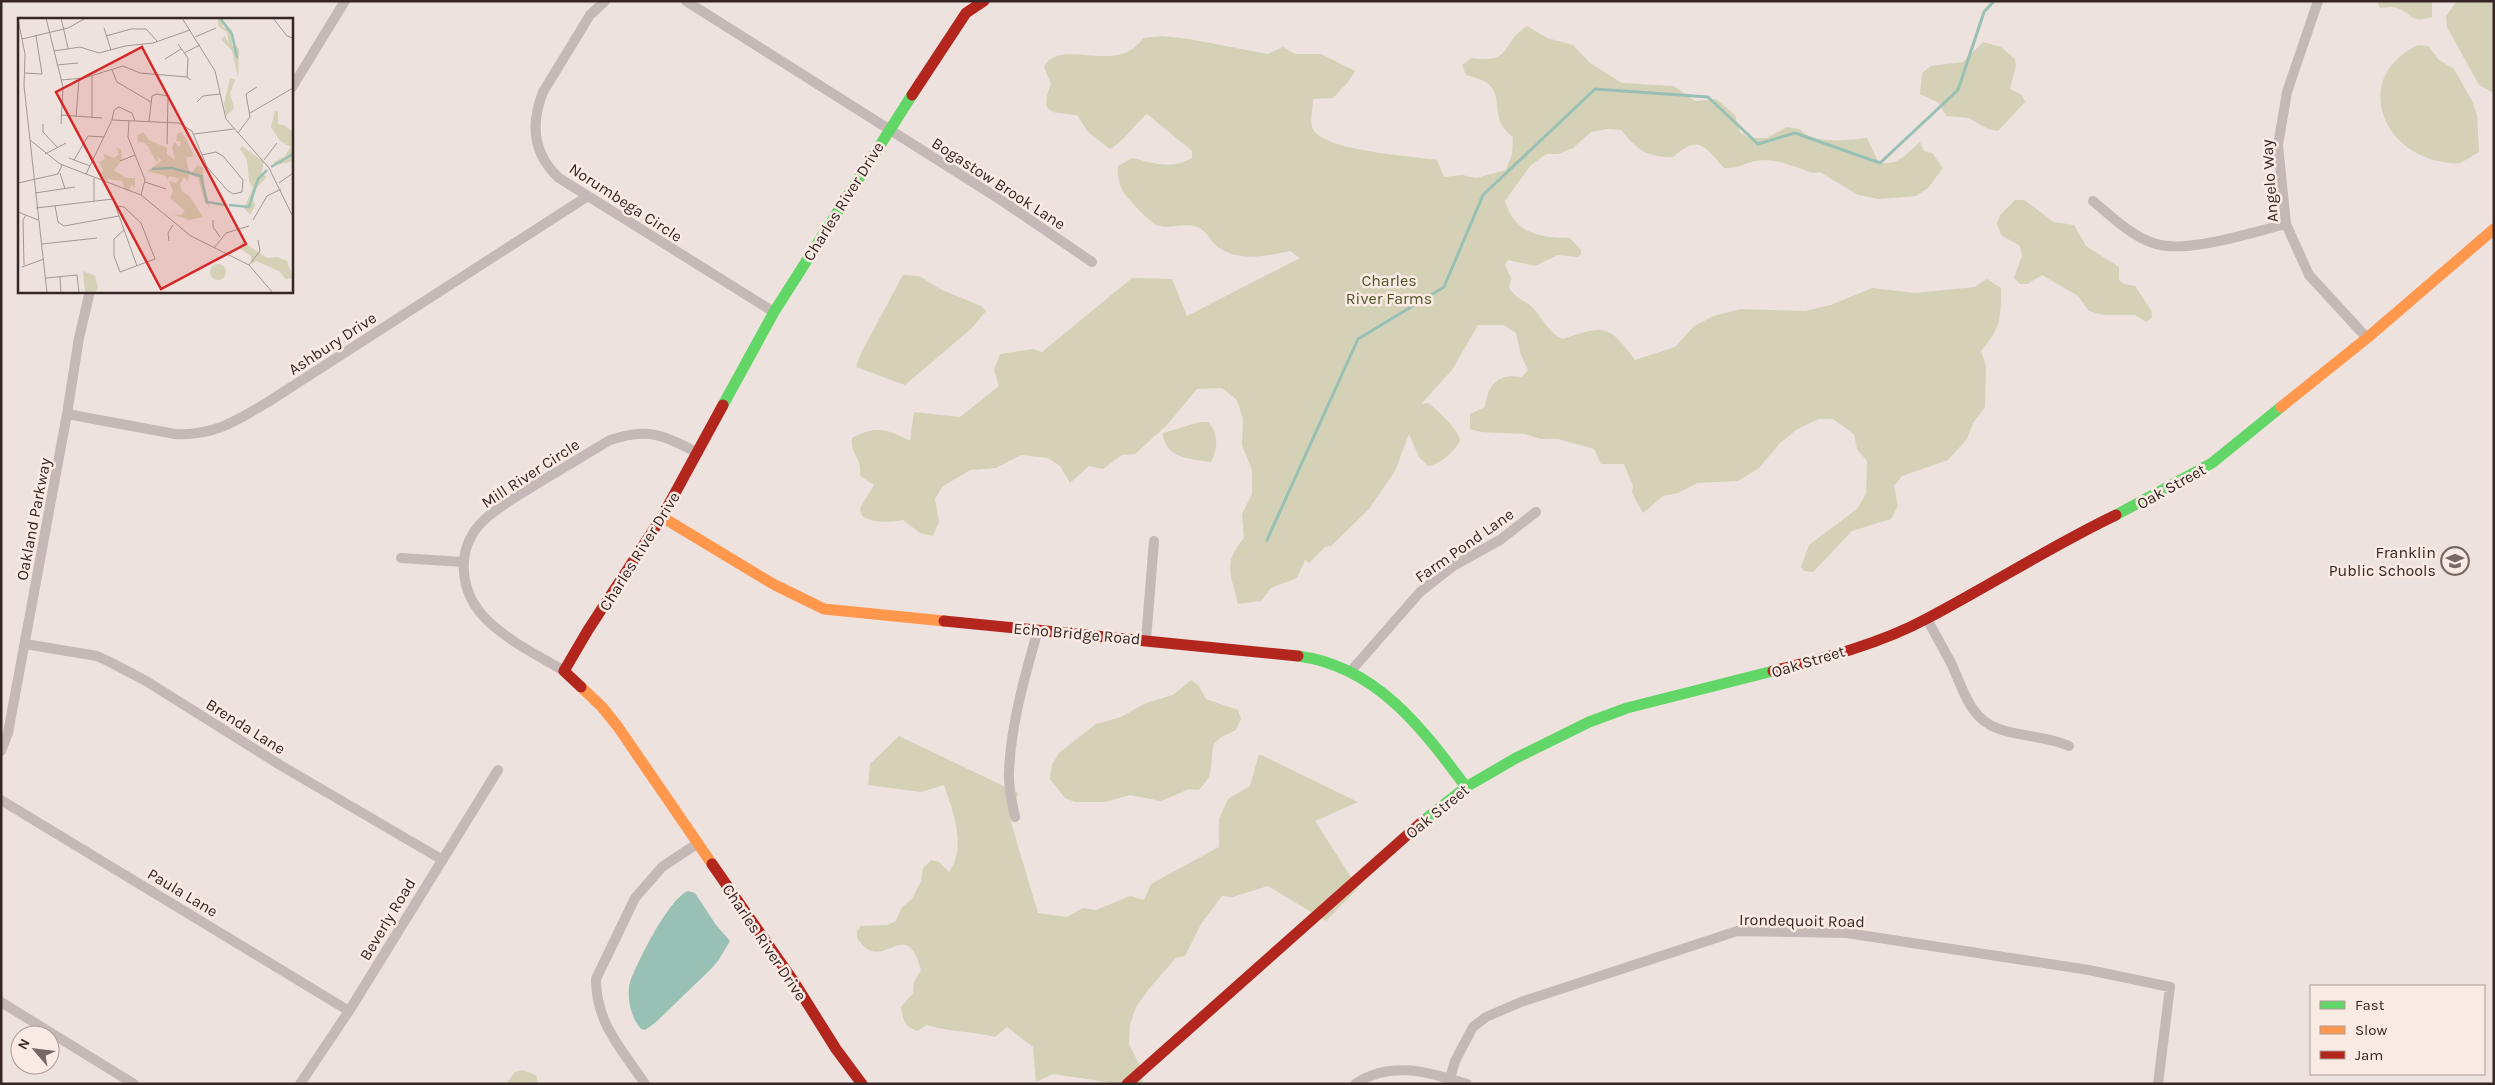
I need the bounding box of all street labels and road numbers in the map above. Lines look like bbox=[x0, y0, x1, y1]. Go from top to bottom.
street label: Bogastow Brook Lane bbox=[928, 133, 1069, 234]
street label: Charles River Drive bbox=[799, 138, 888, 264]
street label: Angelo Way bbox=[2257, 138, 2282, 223]
street label: Norumbega Circle bbox=[566, 159, 686, 246]
street label: Ashbury Drive bbox=[285, 308, 380, 379]
street label: Mill River Circle bbox=[478, 435, 583, 512]
street label: Oakland Parkway bbox=[12, 456, 55, 582]
street label: Oak Street bbox=[2133, 460, 2209, 513]
street label: Charles River Drive bbox=[595, 488, 684, 614]
street label: Farm Pond Lane bbox=[1411, 504, 1517, 586]
street label: Echo Bridge Road bbox=[1013, 618, 1141, 649]
street label: Oak Street bbox=[1769, 641, 1847, 682]
street label: Brenda Lane bbox=[203, 695, 289, 758]
street label: Oak Street bbox=[1402, 780, 1473, 843]
street label: Paula Lane bbox=[144, 864, 221, 921]
street label: Beverly Road bbox=[355, 875, 419, 964]
street label: Charles River Drive bbox=[718, 880, 811, 1004]
street label: Irondequoit Road bbox=[1739, 910, 1865, 931]

